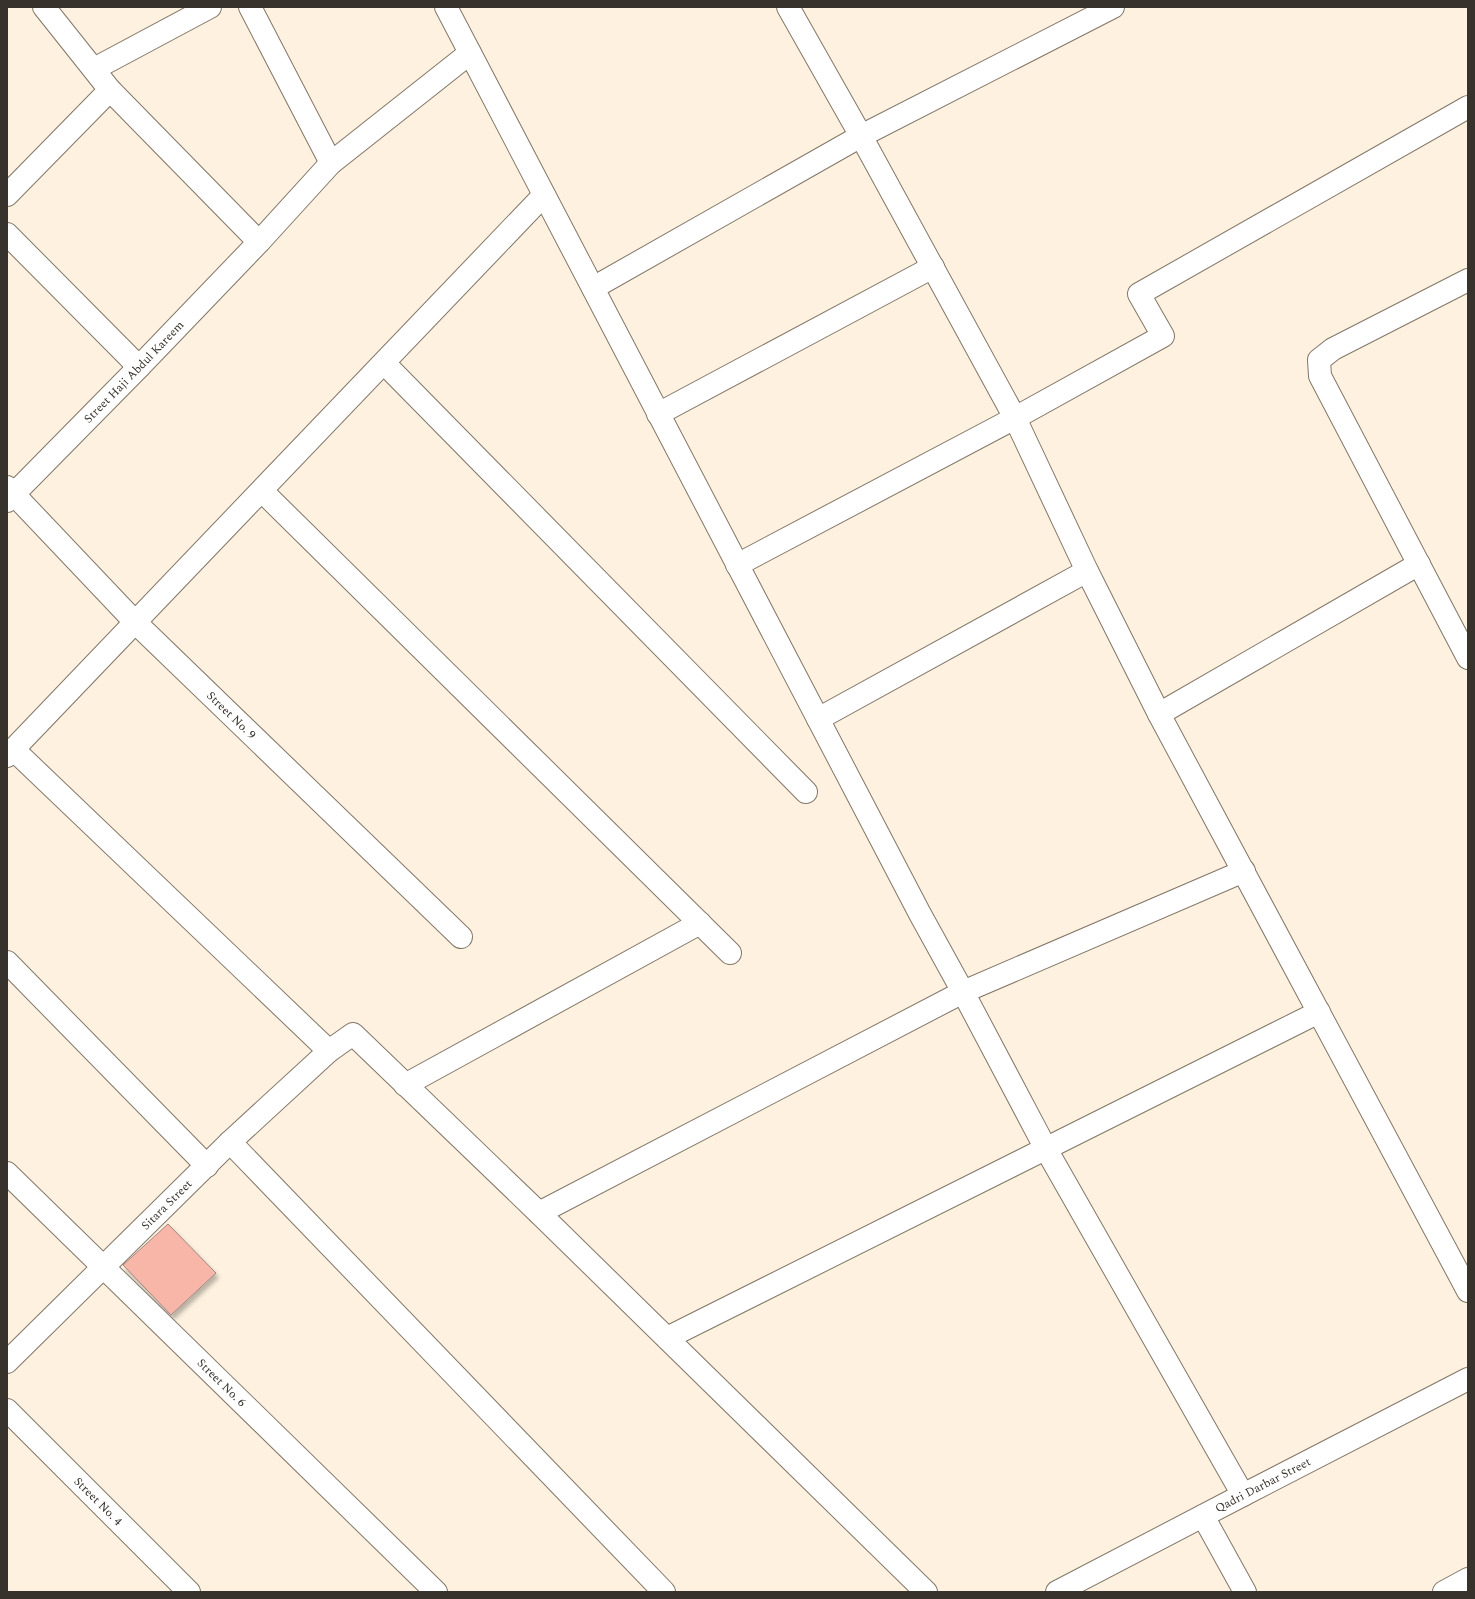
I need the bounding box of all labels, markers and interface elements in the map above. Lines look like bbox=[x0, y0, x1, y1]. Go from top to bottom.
street label: Street Haji Abdul Kareem bbox=[79, 316, 188, 428]
street label: Street No. 9 bbox=[202, 687, 260, 744]
street label: Sitara Street bbox=[136, 1175, 196, 1234]
street label: Street No. 6 bbox=[193, 1354, 251, 1411]
street label: Qadri Darbar Street bbox=[1211, 1452, 1314, 1518]
street label: Street No. 4 bbox=[69, 1472, 127, 1530]

